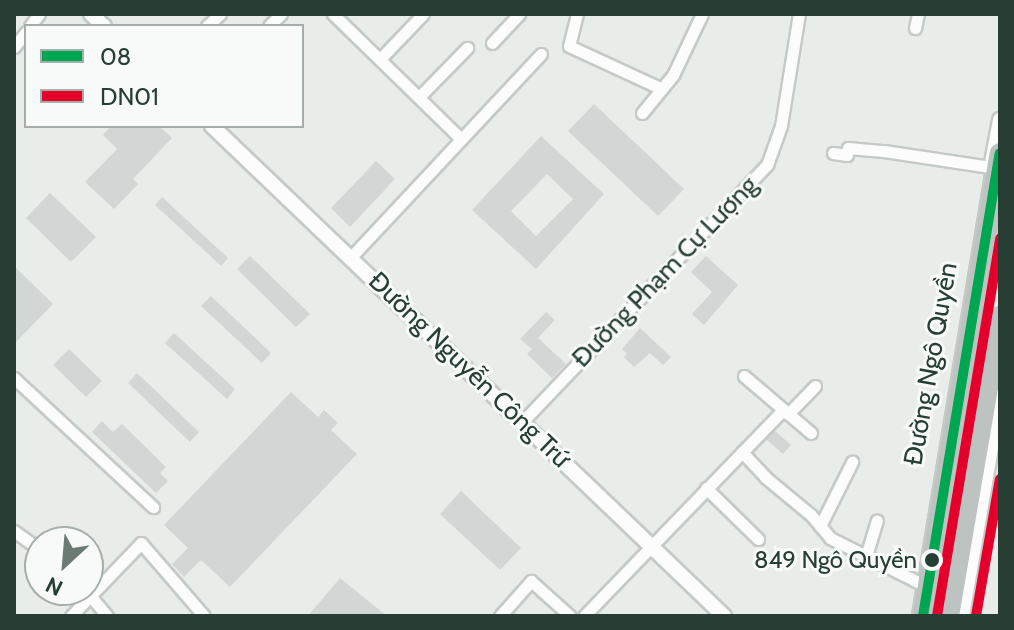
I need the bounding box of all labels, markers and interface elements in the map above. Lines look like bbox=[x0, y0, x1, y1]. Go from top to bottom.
legend bbox=[24, 24, 304, 128]
text: 08 bbox=[100, 42, 131, 71]
text: DN01 bbox=[100, 82, 159, 111]
street label: Đường Phạm Cự Lượng bbox=[566, 170, 764, 374]
street label: Đường Ngô Quyền bbox=[898, 260, 964, 468]
street label: Đường Nguyễn Công Trứ bbox=[362, 266, 576, 474]
north arrow bbox=[24, 526, 104, 606]
place label: 849 Ngô Quyền bbox=[754, 546, 917, 574]
marker: 849 Ngô Quyền bbox=[924, 552, 940, 568]
text: N bbox=[41, 571, 67, 602]

